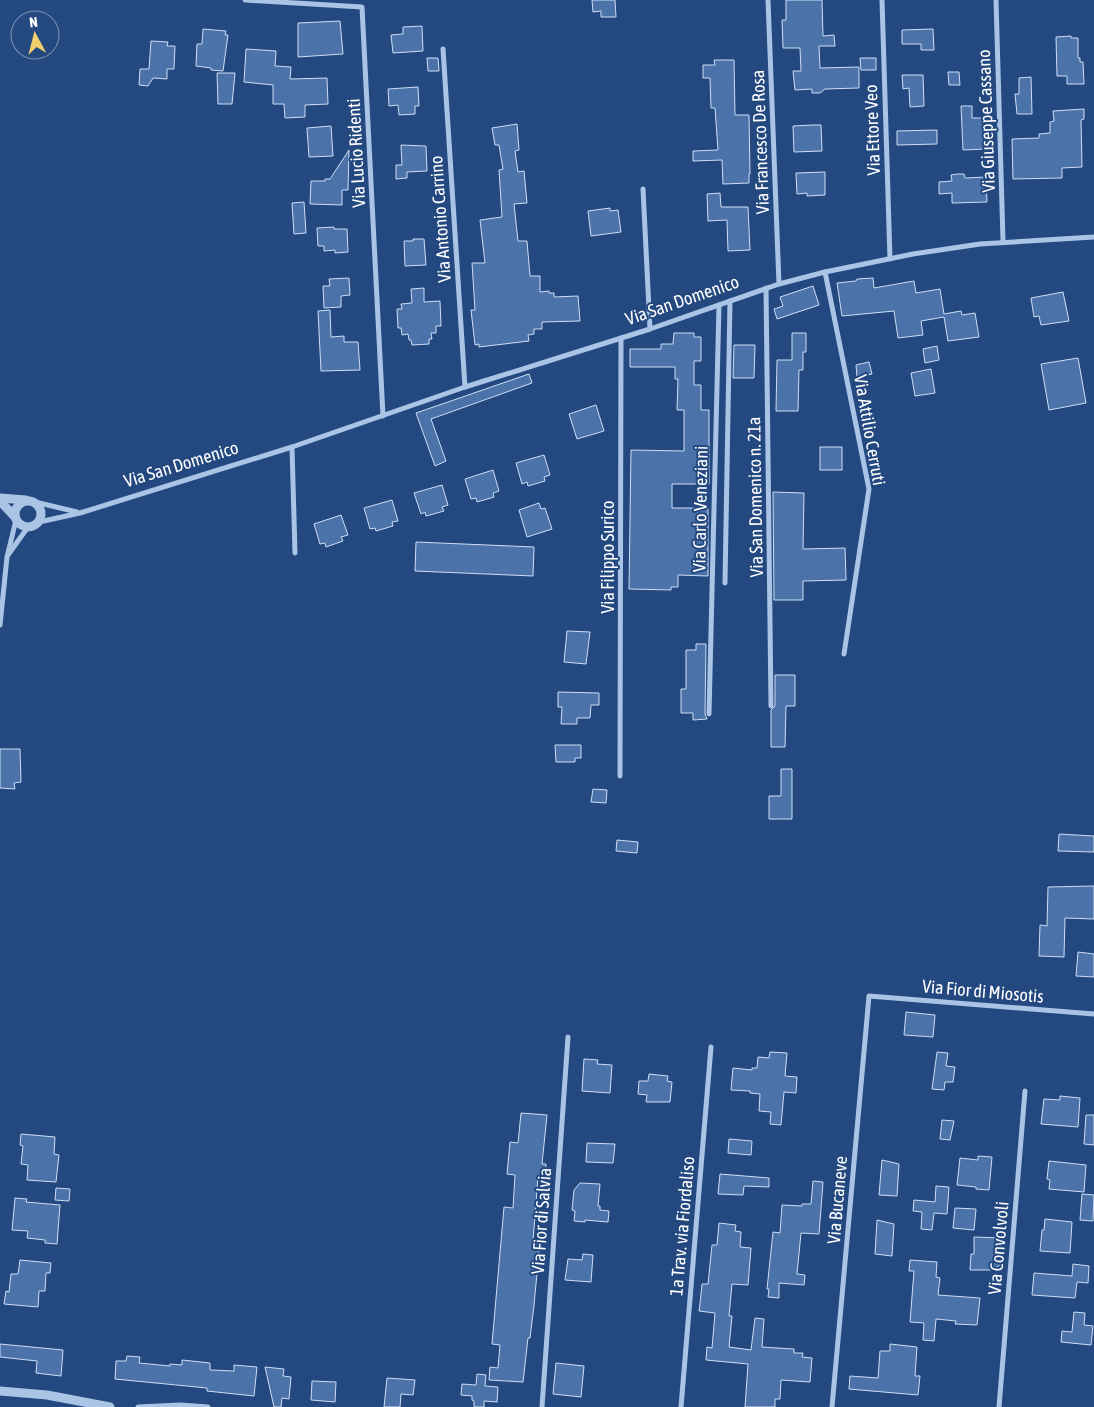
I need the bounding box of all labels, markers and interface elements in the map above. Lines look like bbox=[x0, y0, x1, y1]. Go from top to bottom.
north arrow bbox=[10, 10, 60, 60]
text: N bbox=[28, 14, 38, 31]
street label: Via Giuseppe Cassano bbox=[973, 49, 999, 193]
street label: Via Francesco De Rosa bbox=[747, 69, 773, 215]
street label: Via Ettore Veo bbox=[860, 84, 884, 176]
street label: Via Lucio Ridenti bbox=[343, 98, 369, 208]
street label: Via Antonio Carrino bbox=[425, 155, 455, 283]
street label: Via San Domenico bbox=[623, 271, 741, 329]
street label: Via Attilio Cerruti bbox=[850, 373, 890, 487]
street label: Via San Domenico n. 21a bbox=[743, 416, 767, 578]
street label: Via San Domenico bbox=[121, 437, 241, 491]
street label: Via Carlo Veneziani bbox=[688, 446, 712, 572]
street label: Via Filippo Surico bbox=[597, 501, 618, 613]
street label: Via Fior di Miosotis bbox=[921, 975, 1045, 1007]
street label: 1a Trav. via Fiordaliso bbox=[665, 1155, 699, 1297]
street label: Via Bucaneve bbox=[823, 1155, 851, 1245]
street label: Via Fior di Salvia bbox=[527, 1167, 555, 1275]
street label: Via Convolvoli bbox=[983, 1200, 1013, 1296]

